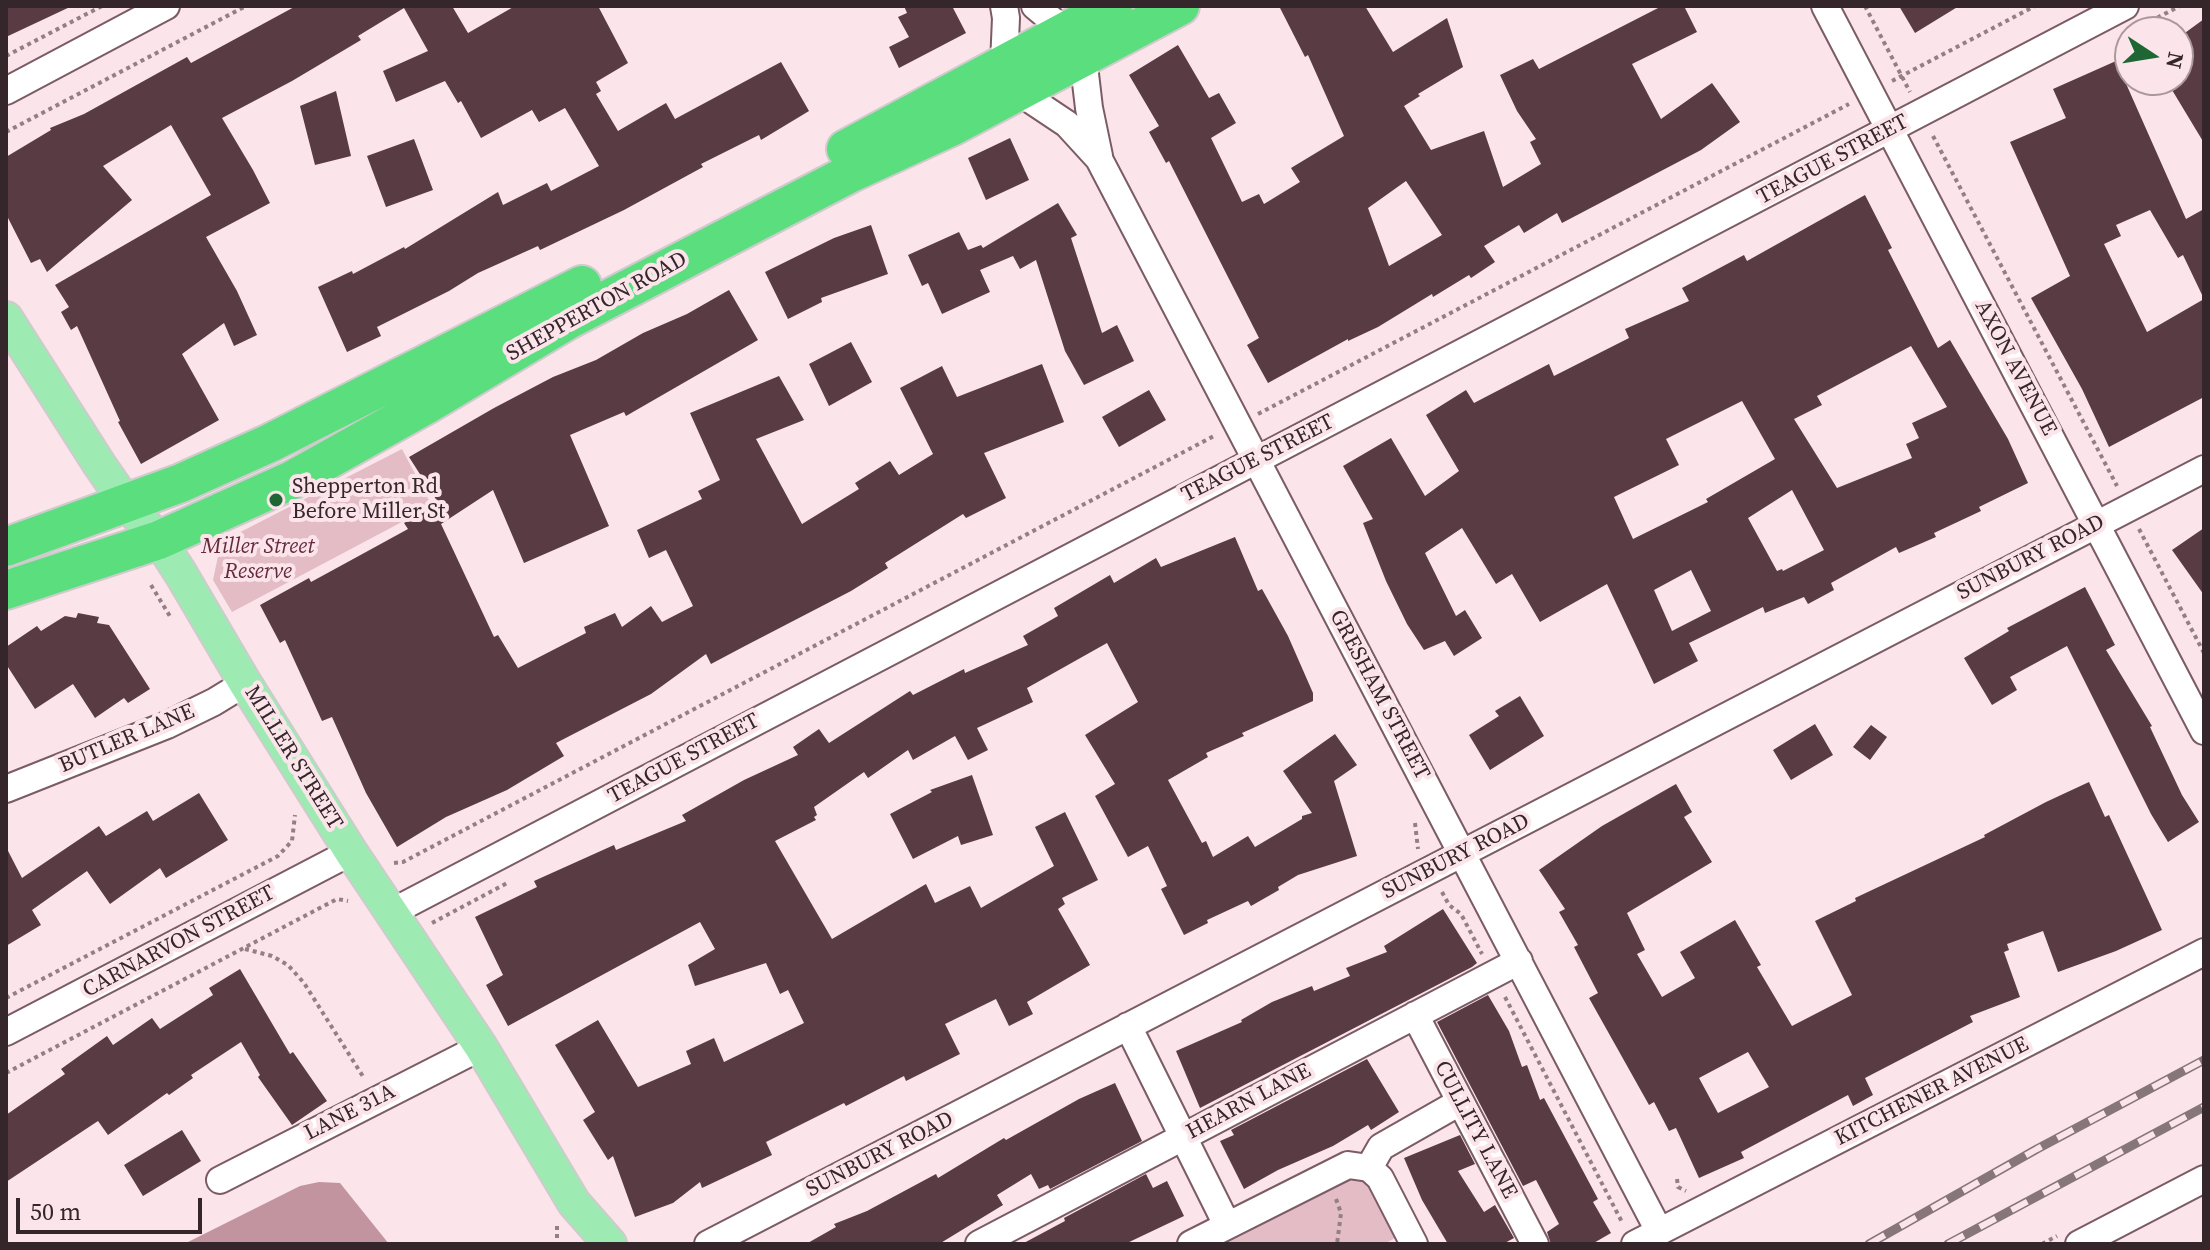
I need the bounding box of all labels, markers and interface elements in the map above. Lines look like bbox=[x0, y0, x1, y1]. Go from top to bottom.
north arrow bbox=[2114, 16, 2194, 96]
text: N bbox=[2159, 50, 2192, 72]
street label: TEAGUE STREET bbox=[1753, 109, 1913, 211]
street label: SHEPPERTON ROAD bbox=[502, 246, 692, 368]
street label: AXON AVENUE bbox=[1968, 296, 2062, 440]
street label: TEAGUE STREET bbox=[1177, 409, 1339, 509]
place label: Shepperton Rd Before Miller St bbox=[292, 474, 445, 526]
marker: Shepperton Rd Before Miller St bbox=[267, 491, 285, 509]
street label: SUNBURY ROAD bbox=[1953, 509, 2109, 607]
park label: Miller Street Reserve bbox=[201, 534, 315, 586]
street label: GRESHAM STREET bbox=[1323, 606, 1435, 784]
street label: MILLER STREET bbox=[238, 681, 348, 835]
street label: BUTLER LANE bbox=[55, 699, 199, 779]
street label: TEAGUE STREET bbox=[604, 708, 764, 810]
street label: SUNBURY ROAD bbox=[1378, 808, 1534, 906]
street label: CARNARVON STREET bbox=[78, 880, 280, 1004]
street label: KITCHENER AVENUE bbox=[1831, 1032, 2033, 1152]
street label: CULLITY LANE bbox=[1428, 1057, 1522, 1203]
street label: HEARN LANE bbox=[1182, 1058, 1316, 1146]
street label: LANE 31A bbox=[300, 1079, 400, 1147]
street label: SUNBURY ROAD bbox=[802, 1106, 958, 1204]
scale bar bbox=[20, 1182, 206, 1232]
text: 50 m bbox=[30, 1195, 81, 1228]

